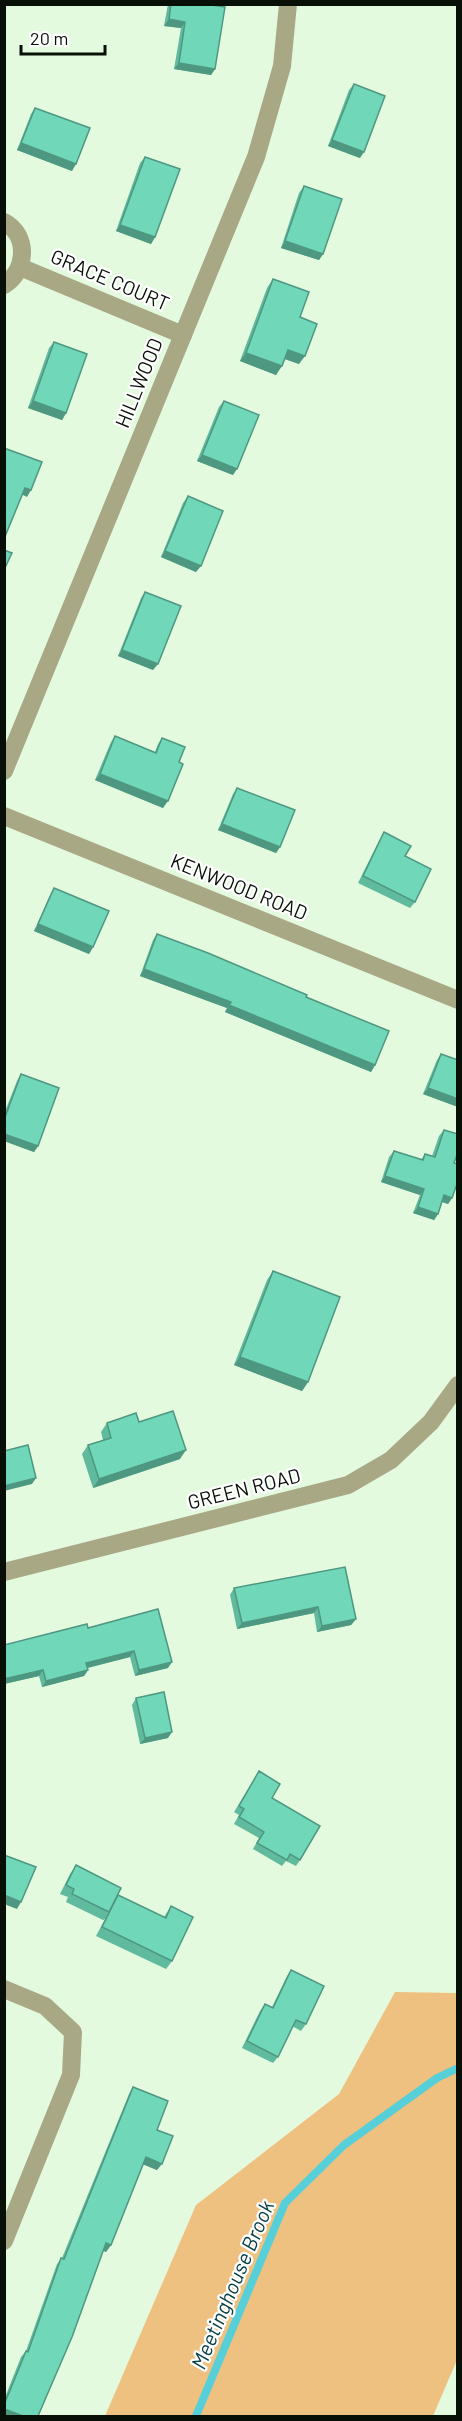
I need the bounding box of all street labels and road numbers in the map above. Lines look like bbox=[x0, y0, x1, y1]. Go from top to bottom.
street label: GRACE COURT bbox=[47, 243, 173, 315]
street label: HILLWOOD bbox=[109, 334, 167, 431]
street label: KENWOOD ROAD bbox=[167, 848, 311, 924]
street label: GREEN ROAD bbox=[185, 1462, 303, 1514]

